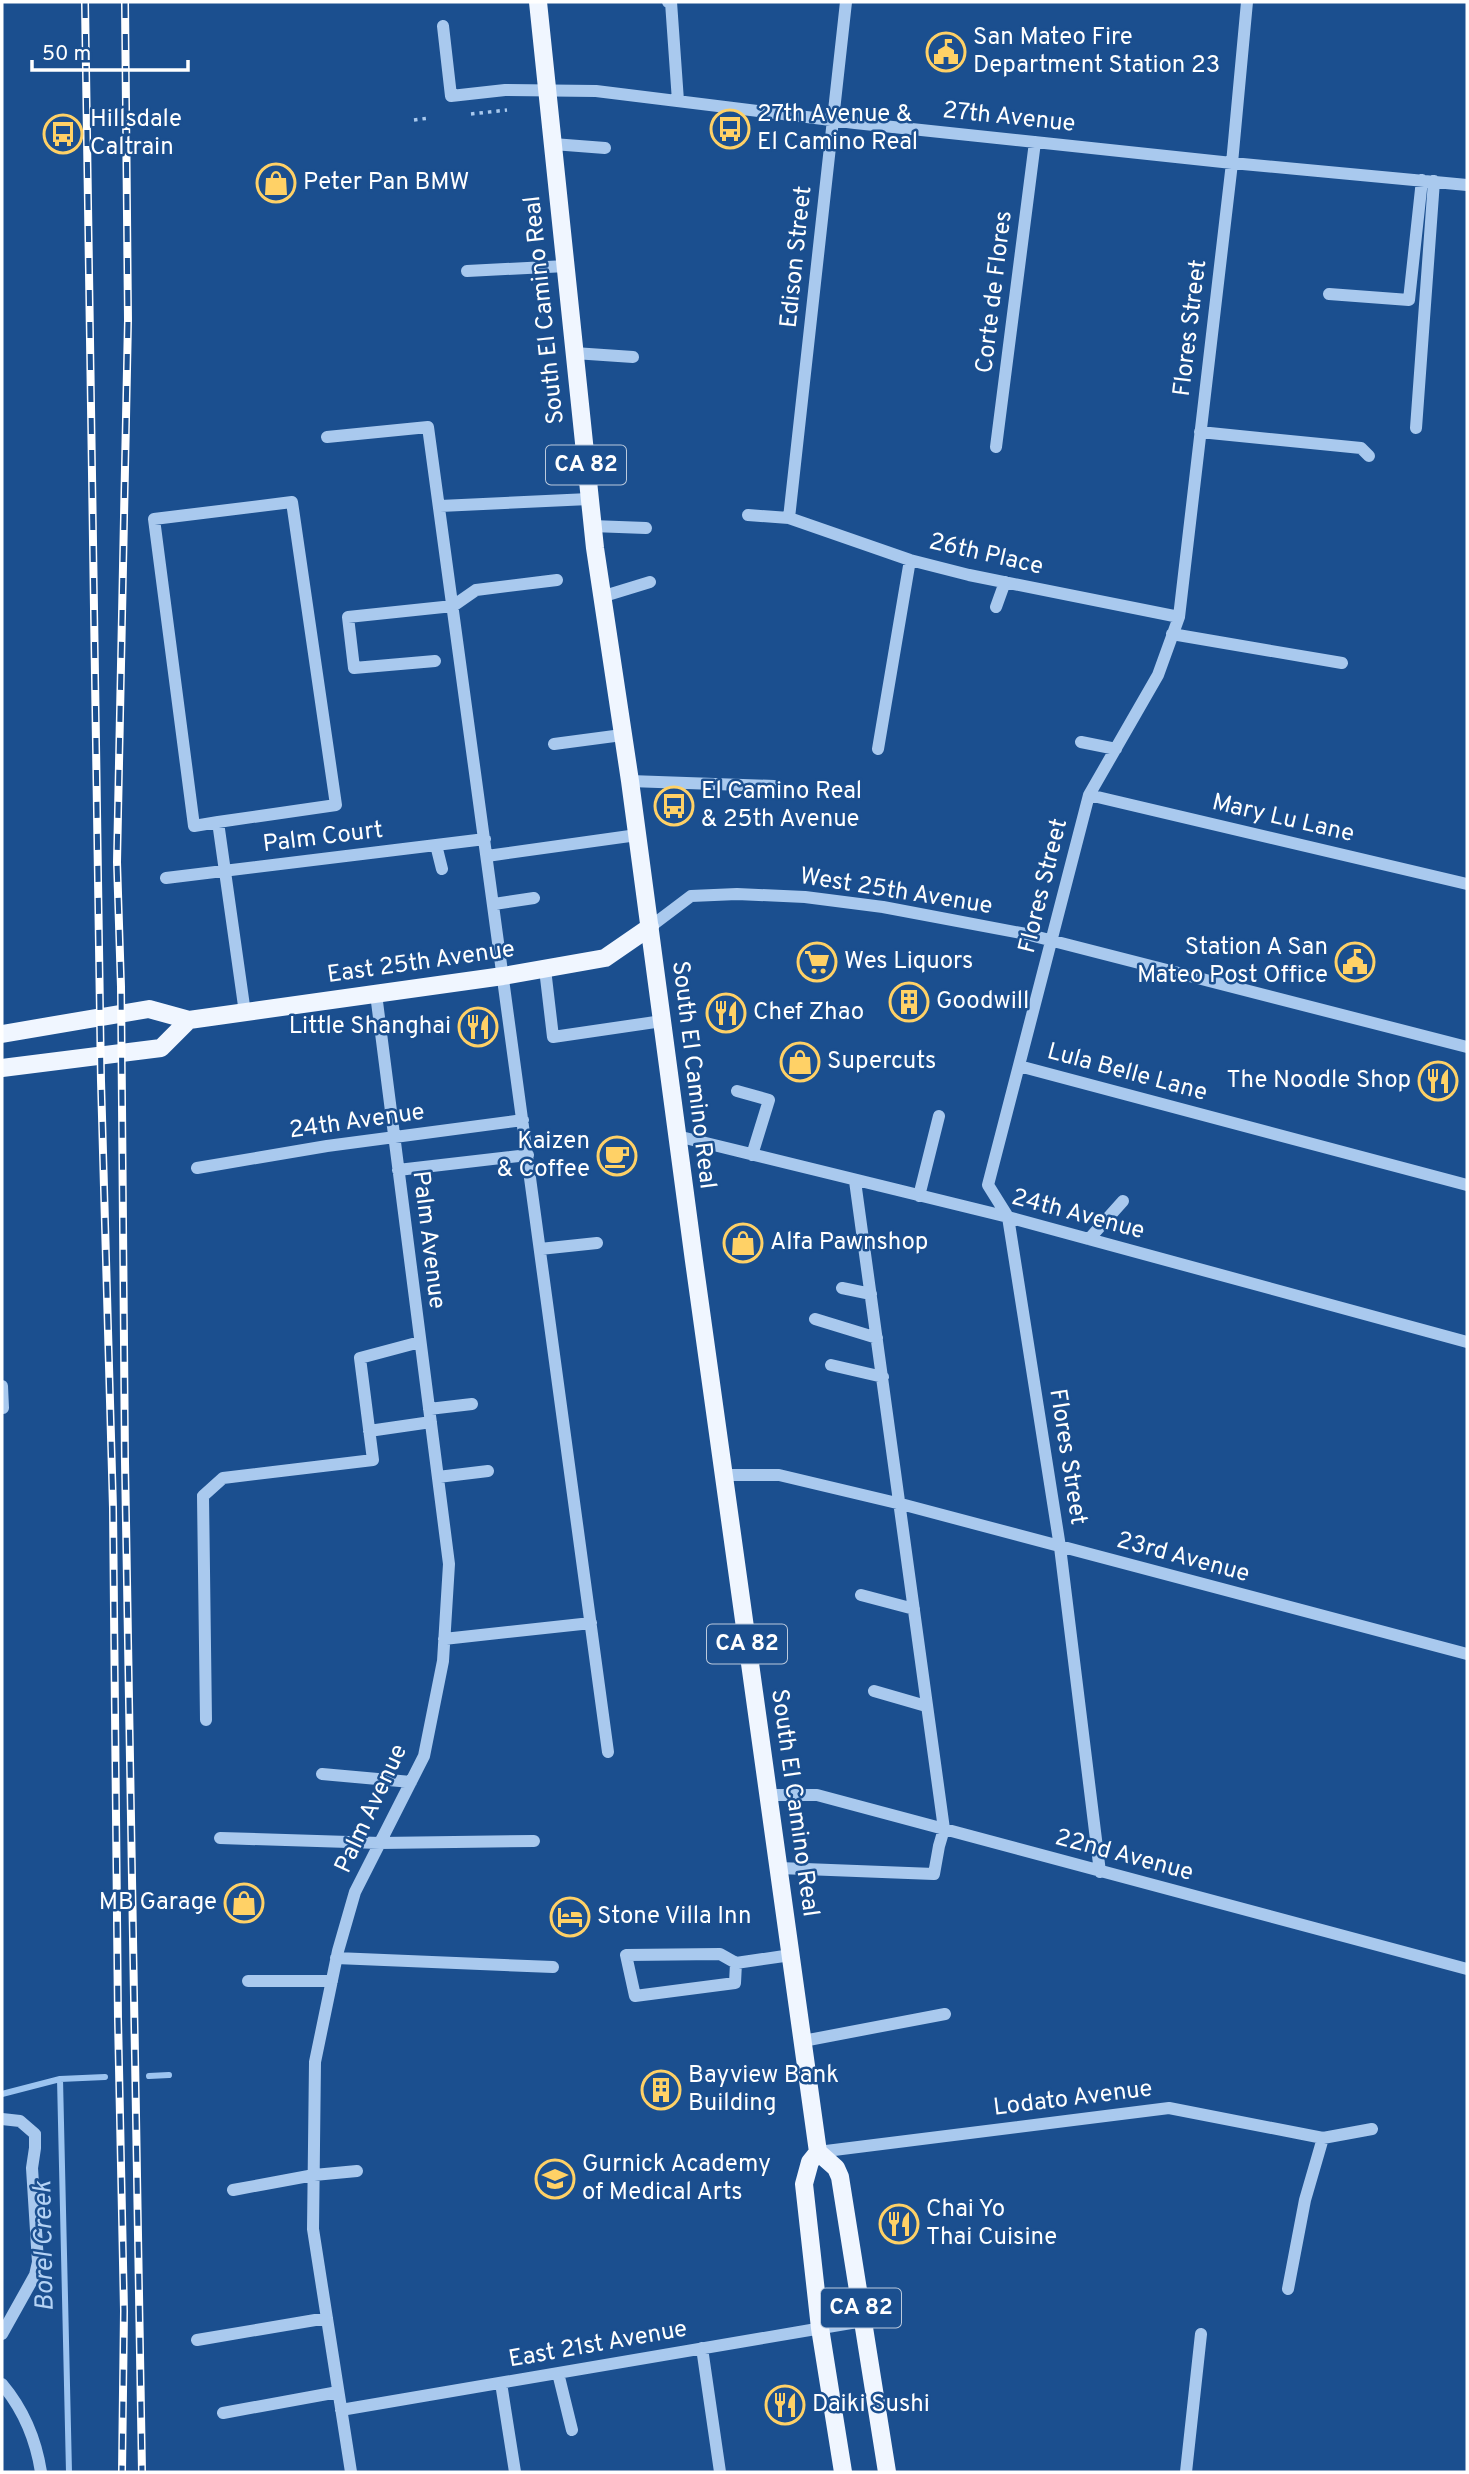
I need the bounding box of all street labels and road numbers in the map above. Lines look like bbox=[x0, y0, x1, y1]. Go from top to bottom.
street label: 27th Avenue bbox=[941, 96, 1077, 140]
street label: Edison Street bbox=[775, 185, 819, 329]
street label: South El Camino Real bbox=[518, 194, 572, 426]
street label: Corte de Flores bbox=[970, 209, 1020, 375]
street label: Flores Street bbox=[1168, 258, 1214, 398]
road number: CA 82 bbox=[546, 446, 626, 485]
street label: 26th Place bbox=[926, 527, 1046, 583]
street label: Mary Lu Lane bbox=[1209, 788, 1357, 850]
street label: Palm Court bbox=[261, 816, 385, 860]
street label: Flores Street bbox=[1013, 816, 1075, 956]
street label: West 25th Avenue bbox=[798, 862, 994, 922]
street label: East 25th Avenue bbox=[325, 935, 517, 991]
street label: South El Camino Real bbox=[664, 959, 722, 1191]
street label: Lula Belle Lane bbox=[1044, 1037, 1210, 1109]
street label: 24th Avenue bbox=[287, 1098, 427, 1146]
street label: Palm Avenue bbox=[405, 1169, 451, 1311]
street label: 24th Avenue bbox=[1008, 1183, 1148, 1247]
street label: Flores Street bbox=[1041, 1387, 1093, 1527]
street label: 23rd Avenue bbox=[1113, 1526, 1253, 1590]
road number: CA 82 bbox=[707, 1624, 787, 1664]
street label: South El Camino Real bbox=[763, 1687, 825, 1919]
street label: Palm Avenue bbox=[329, 1740, 415, 1878]
street label: 22nd Avenue bbox=[1052, 1823, 1196, 1889]
street label: Lodato Avenue bbox=[992, 2074, 1154, 2124]
road number: CA 82 bbox=[821, 2288, 901, 2328]
street label: East 21st Avenue bbox=[506, 2315, 690, 2375]

